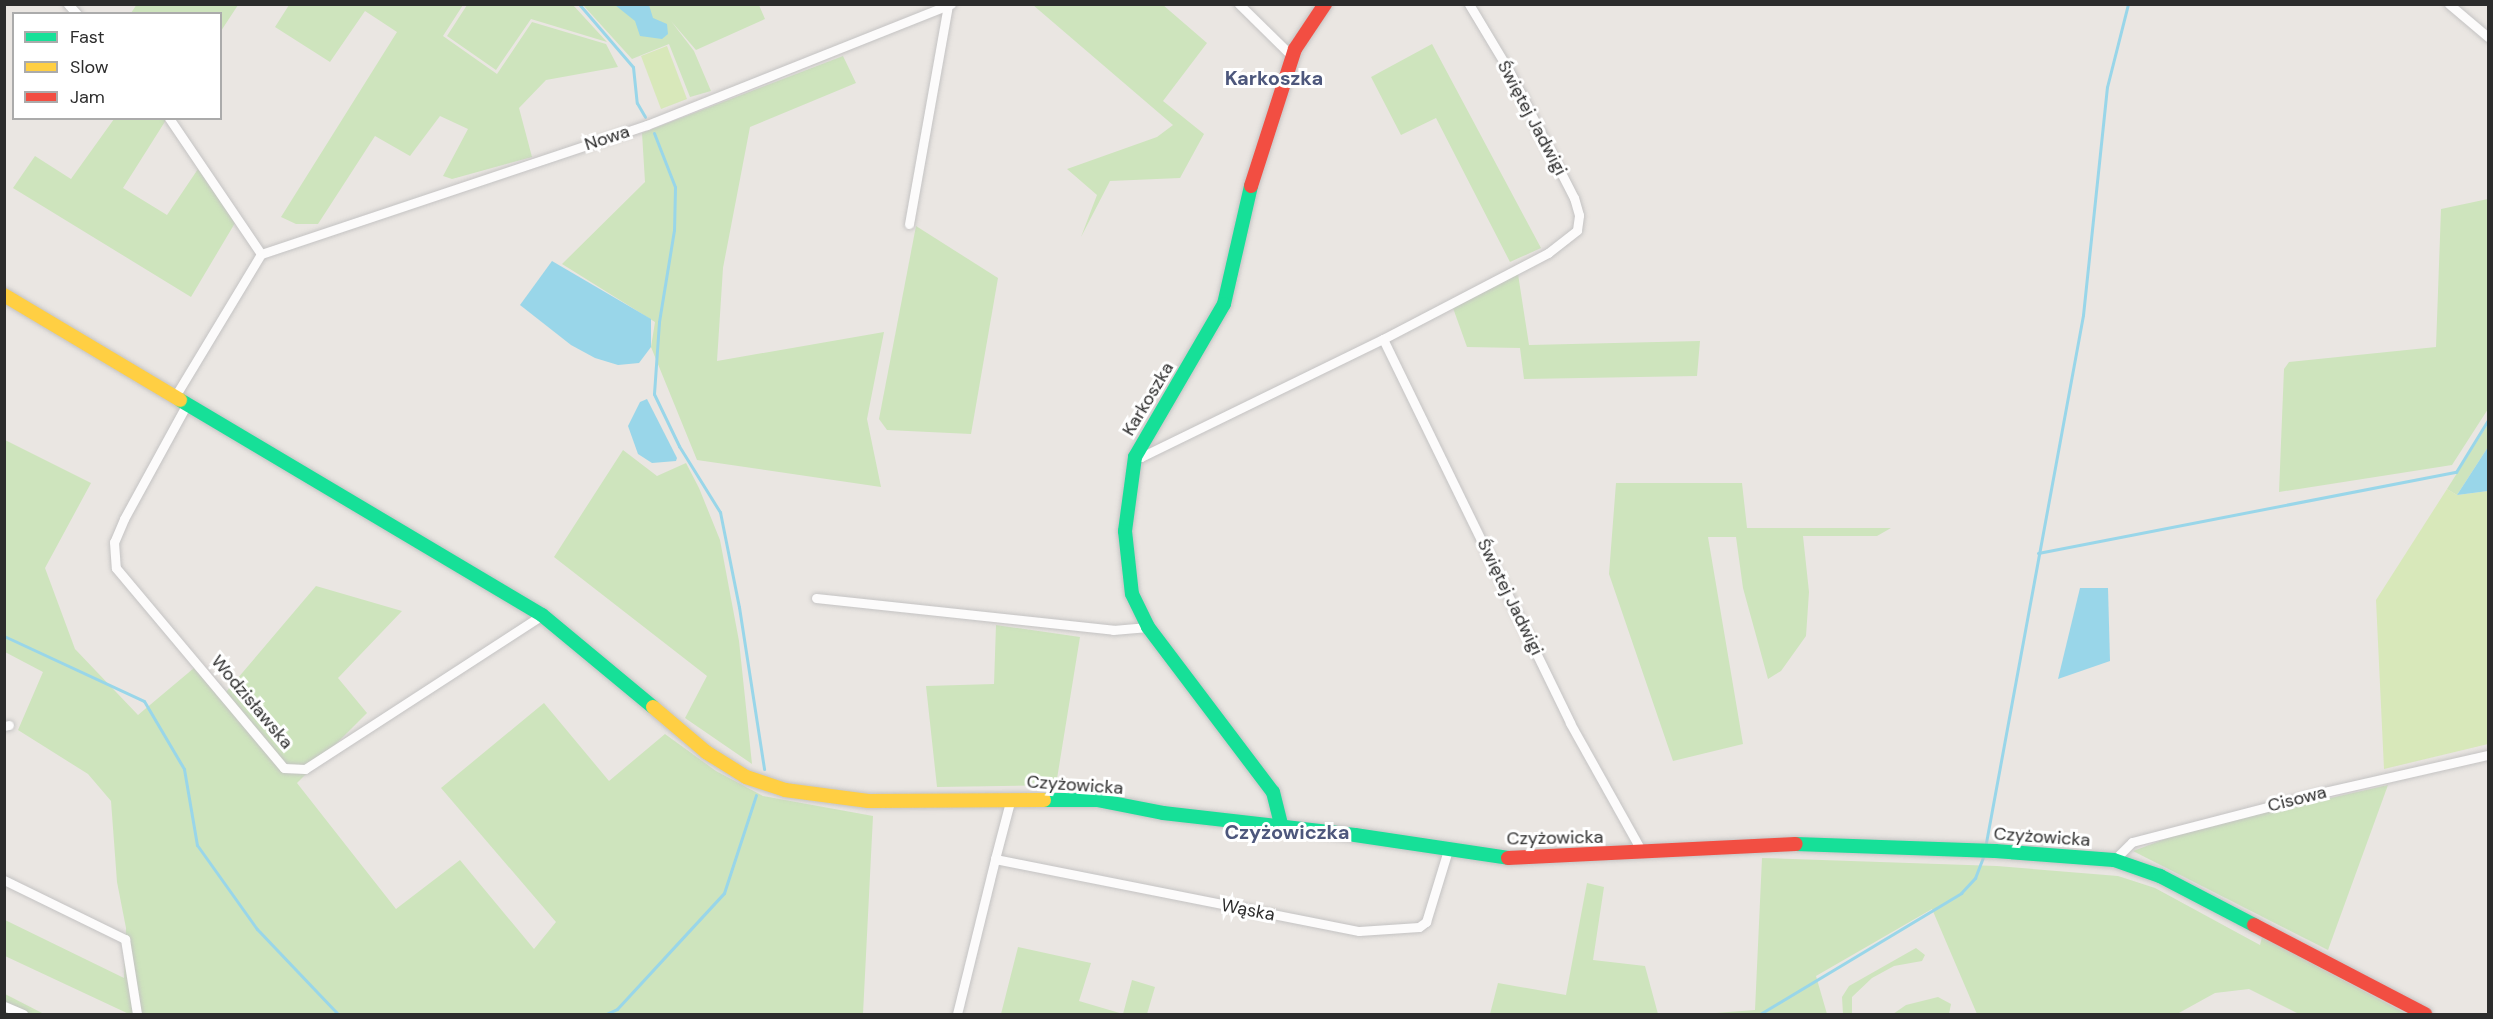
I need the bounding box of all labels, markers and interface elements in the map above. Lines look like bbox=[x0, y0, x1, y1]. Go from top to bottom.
legend bbox=[12, 12, 222, 120]
text: Fast bbox=[70, 25, 105, 49]
text: Slow bbox=[70, 55, 109, 79]
street label: Świętej Jadwigi bbox=[1493, 57, 1571, 179]
district label: Karkoszka bbox=[1225, 66, 1323, 90]
text: Jam bbox=[70, 85, 105, 109]
street label: Nowa bbox=[582, 121, 632, 155]
street label: Karkoszka bbox=[1118, 358, 1178, 440]
street label: Świętej Jadwigi bbox=[1472, 535, 1548, 659]
street label: Wodzisławska bbox=[207, 651, 297, 753]
street label: Czyżowicka bbox=[1026, 771, 1124, 799]
street label: Cisowa bbox=[2265, 781, 2329, 817]
district label: Czyżowiczka bbox=[1224, 820, 1350, 844]
street label: Czyżowicka bbox=[1993, 823, 2091, 851]
street label: Czyżowicka bbox=[1506, 826, 1604, 850]
street label: Wąska bbox=[1219, 894, 1277, 926]

